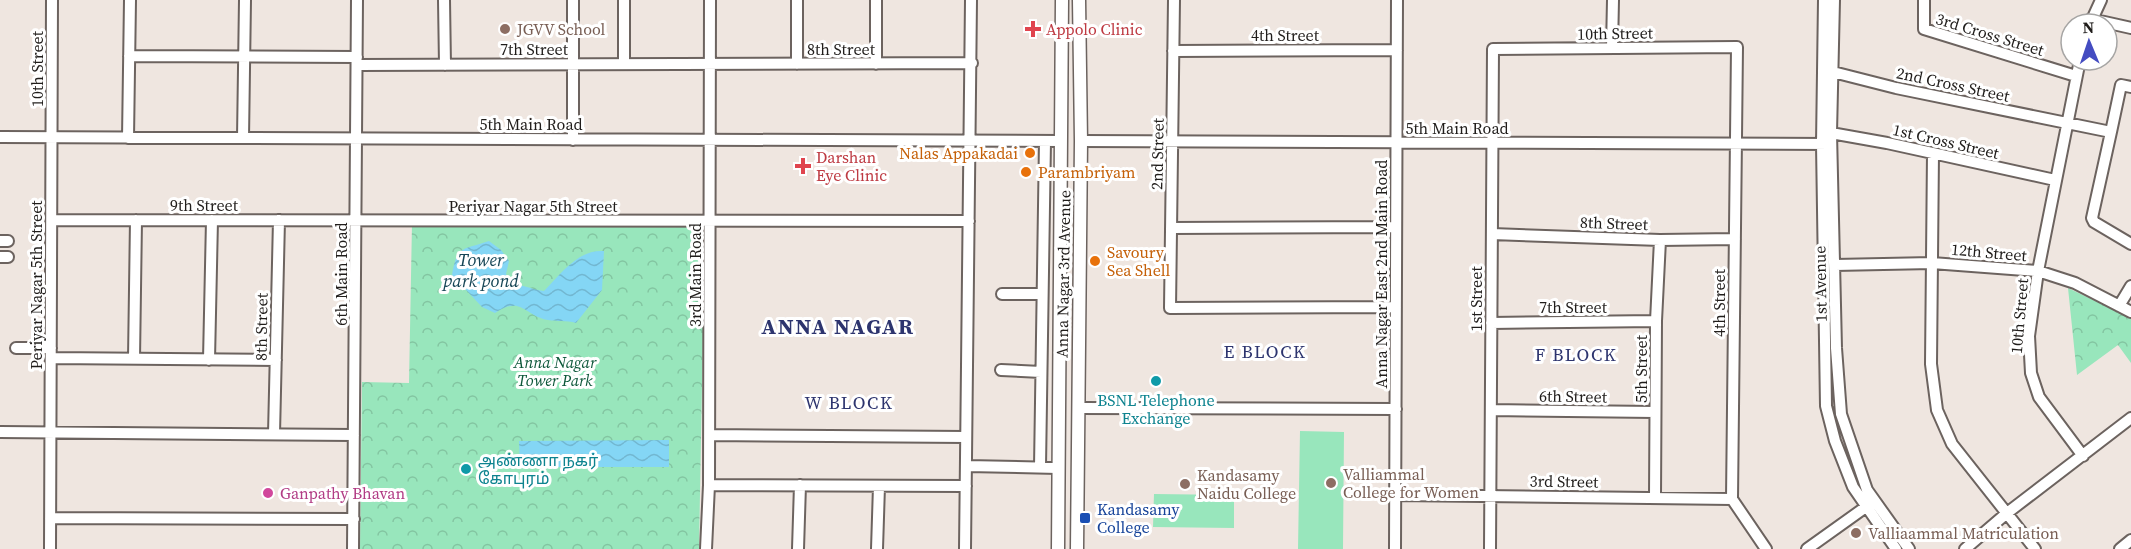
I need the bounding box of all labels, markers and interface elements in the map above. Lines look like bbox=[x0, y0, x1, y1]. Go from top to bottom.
street label: 3rd Cross Street bbox=[1933, 7, 2047, 61]
north arrow bbox=[2059, 12, 2119, 72]
text: N bbox=[2082, 16, 2095, 38]
place label: JGVV School bbox=[516, 18, 606, 40]
place label: Appolo Clinic bbox=[1046, 18, 1143, 40]
marker: Appolo Clinic bbox=[1024, 20, 1042, 38]
street label: 10th Street bbox=[1577, 21, 1654, 45]
marker: JGVV School bbox=[498, 22, 512, 36]
street label: 4th Street bbox=[1251, 24, 1320, 46]
street label: 10th Street bbox=[26, 30, 48, 107]
street label: 7th Street bbox=[500, 38, 569, 60]
street label: 8th Street bbox=[807, 38, 876, 60]
street label: 2nd Cross Street bbox=[1894, 61, 2012, 107]
street label: 5th Main Road bbox=[479, 113, 583, 135]
street label: 2nd Street bbox=[1145, 117, 1169, 190]
street label: 5th Main Road bbox=[1405, 117, 1509, 139]
street label: 1st Cross Street bbox=[1891, 118, 2002, 164]
place label: Nalas Appakadai bbox=[899, 142, 1018, 164]
place label: Darshan Eye Clinic bbox=[816, 146, 887, 186]
marker: Nalas Appakadai bbox=[1023, 146, 1037, 160]
marker: Darshan Eye Clinic bbox=[794, 157, 812, 175]
street label: Anna Nagar East 2nd Main Road bbox=[1370, 160, 1392, 388]
place label: Parambriyam bbox=[1038, 161, 1136, 183]
marker: Parambriyam bbox=[1019, 165, 1033, 179]
street label: Anna Nagar 3rd Avenue bbox=[1051, 190, 1075, 358]
street label: 9th Street bbox=[170, 194, 239, 216]
street label: Periyar Nagar 5th Street bbox=[448, 195, 618, 217]
street label: Periyar Nagar 5th Street bbox=[25, 200, 47, 370]
street label: 8th Street bbox=[1580, 211, 1649, 235]
street label: 6th Main Road bbox=[330, 222, 352, 326]
street label: 3rd Main Road bbox=[684, 223, 706, 327]
street label: 12th Street bbox=[1950, 238, 2029, 266]
place label: Savoury Sea Shell bbox=[1107, 241, 1170, 281]
street label: 1st Avenue bbox=[1808, 246, 1832, 322]
water label: Tower park pond bbox=[441, 247, 520, 293]
marker: Savoury Sea Shell bbox=[1088, 254, 1102, 268]
street label: 1st Street bbox=[1465, 266, 1487, 332]
street label: 4th Street bbox=[1708, 268, 1730, 337]
street label: 10th Street bbox=[2005, 276, 2033, 355]
street label: 8th Street bbox=[249, 292, 273, 361]
street label: 7th Street bbox=[1539, 296, 1608, 318]
district label: ANNA NAGAR bbox=[761, 311, 915, 341]
street label: 5th Street bbox=[1630, 334, 1652, 403]
district label: E BLOCK bbox=[1223, 339, 1307, 364]
district label: F BLOCK bbox=[1535, 342, 1617, 367]
park label: Anna Nagar Tower Park bbox=[513, 351, 597, 391]
marker: BSNL Telephone Exchange bbox=[1149, 374, 1163, 388]
street label: 6th Street bbox=[1539, 384, 1608, 408]
place label: BSNL Telephone Exchange bbox=[1097, 389, 1215, 429]
district label: W BLOCK bbox=[805, 390, 893, 415]
place label: அண்ணா நகர் கோபுரம் bbox=[478, 449, 598, 489]
marker: அண்ணா நகர் கோபுரம் bbox=[459, 462, 473, 476]
place label: Valliammal College for Women bbox=[1343, 463, 1479, 503]
place label: Kandasamy Naidu College bbox=[1197, 464, 1296, 504]
street label: 3rd Street bbox=[1529, 469, 1599, 493]
marker: Valliammal College for Women bbox=[1324, 476, 1338, 490]
marker: Kandasamy Naidu College bbox=[1178, 477, 1192, 491]
place label: Ganpathy Bhavan bbox=[280, 482, 405, 504]
marker: Ganpathy Bhavan bbox=[261, 486, 275, 500]
place label: Kandasamy College bbox=[1097, 498, 1180, 538]
marker: Kandasamy College bbox=[1078, 511, 1092, 525]
place label: Valliaammal Matriculation bbox=[1868, 522, 2059, 544]
marker: Valliaammal Matriculation bbox=[1849, 526, 1863, 540]

